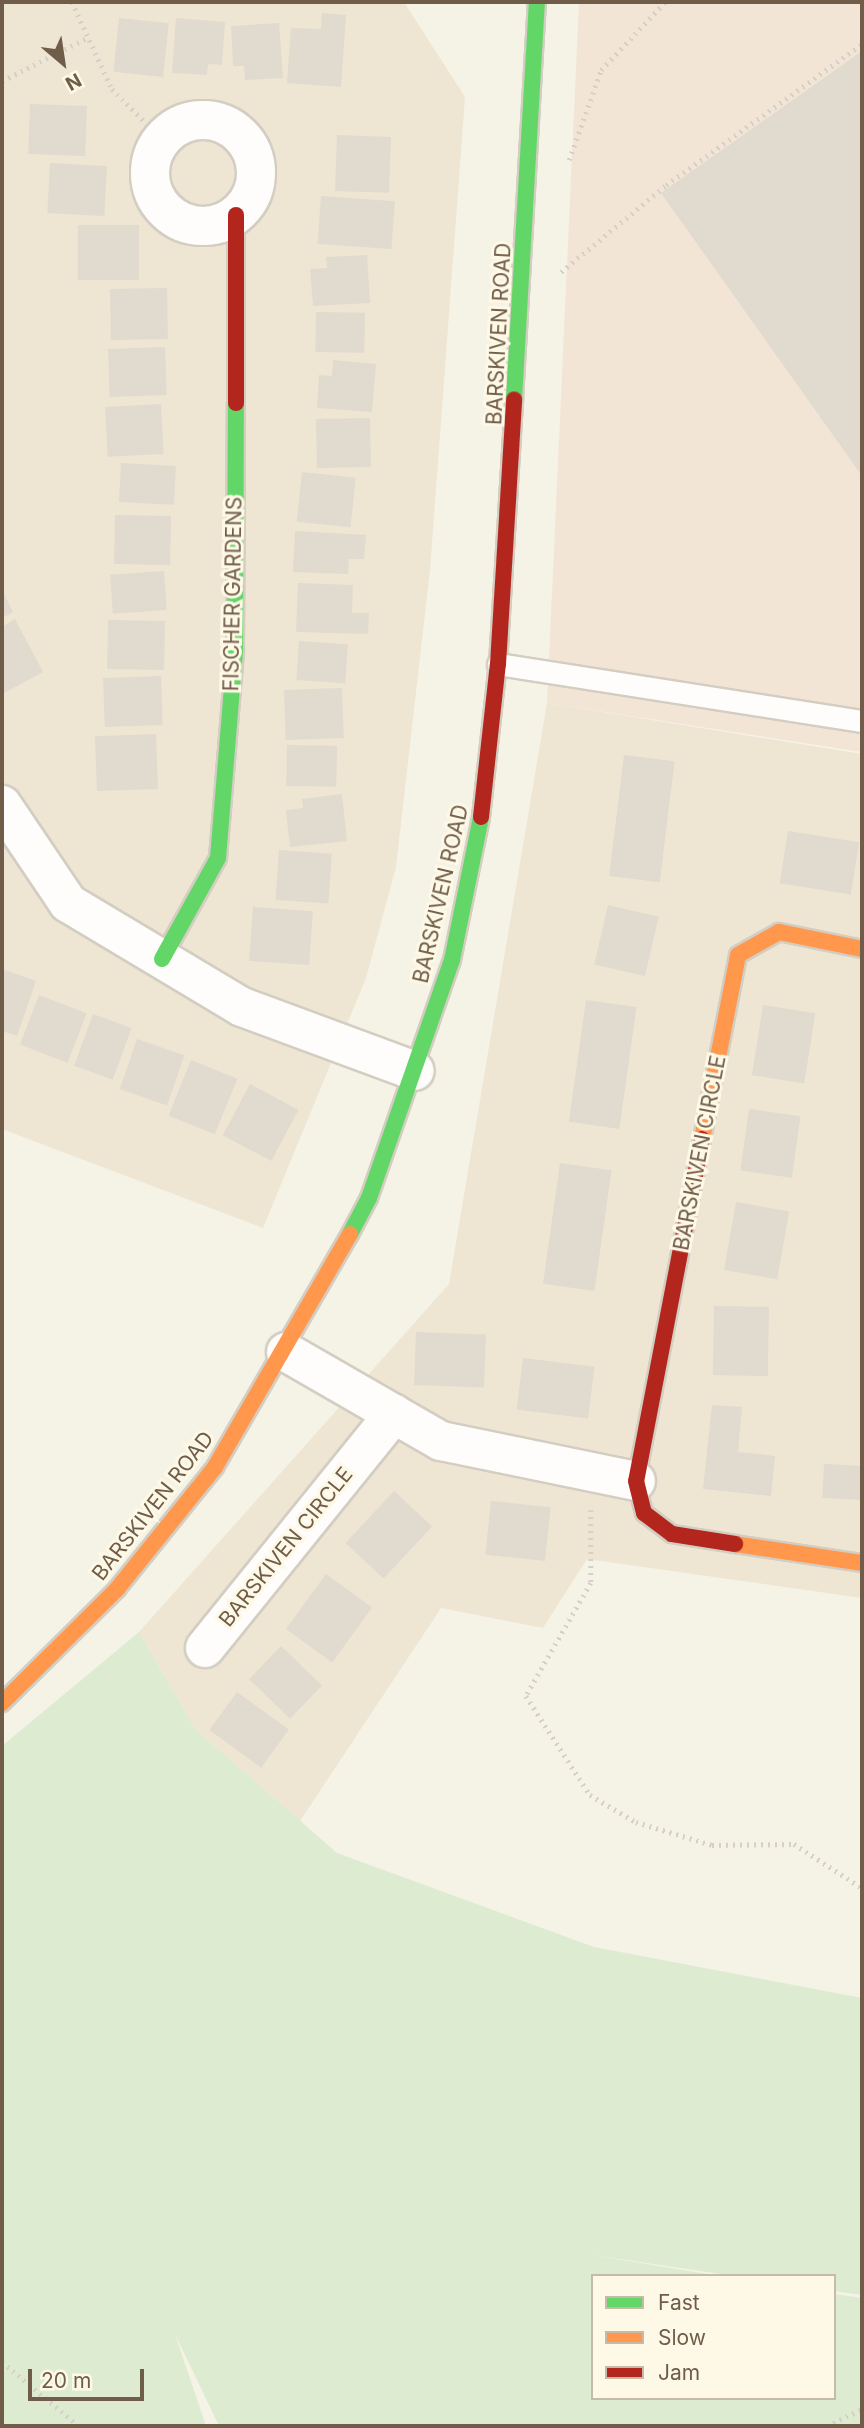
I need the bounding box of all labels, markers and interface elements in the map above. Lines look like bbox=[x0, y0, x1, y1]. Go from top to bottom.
north arrow bbox=[28, 28, 98, 98]
text: N bbox=[62, 68, 85, 95]
street label: BARSKIVEN ROAD bbox=[482, 242, 516, 426]
street label: FISCHER GARDENS bbox=[219, 496, 247, 692]
street label: BARSKIVEN ROAD bbox=[408, 802, 474, 986]
street label: BARSKIVEN CIRCLE bbox=[669, 1053, 731, 1253]
street label: BARSKIVEN ROAD bbox=[87, 1426, 219, 1586]
street label: BARSKIVEN CIRCLE bbox=[214, 1462, 358, 1632]
legend bbox=[591, 2274, 836, 2400]
text: Fast bbox=[658, 2290, 700, 2315]
text: Slow bbox=[658, 2325, 706, 2350]
scale bar bbox=[32, 2354, 147, 2398]
text: Jam bbox=[658, 2360, 700, 2385]
text: 20 m bbox=[41, 2368, 91, 2393]

